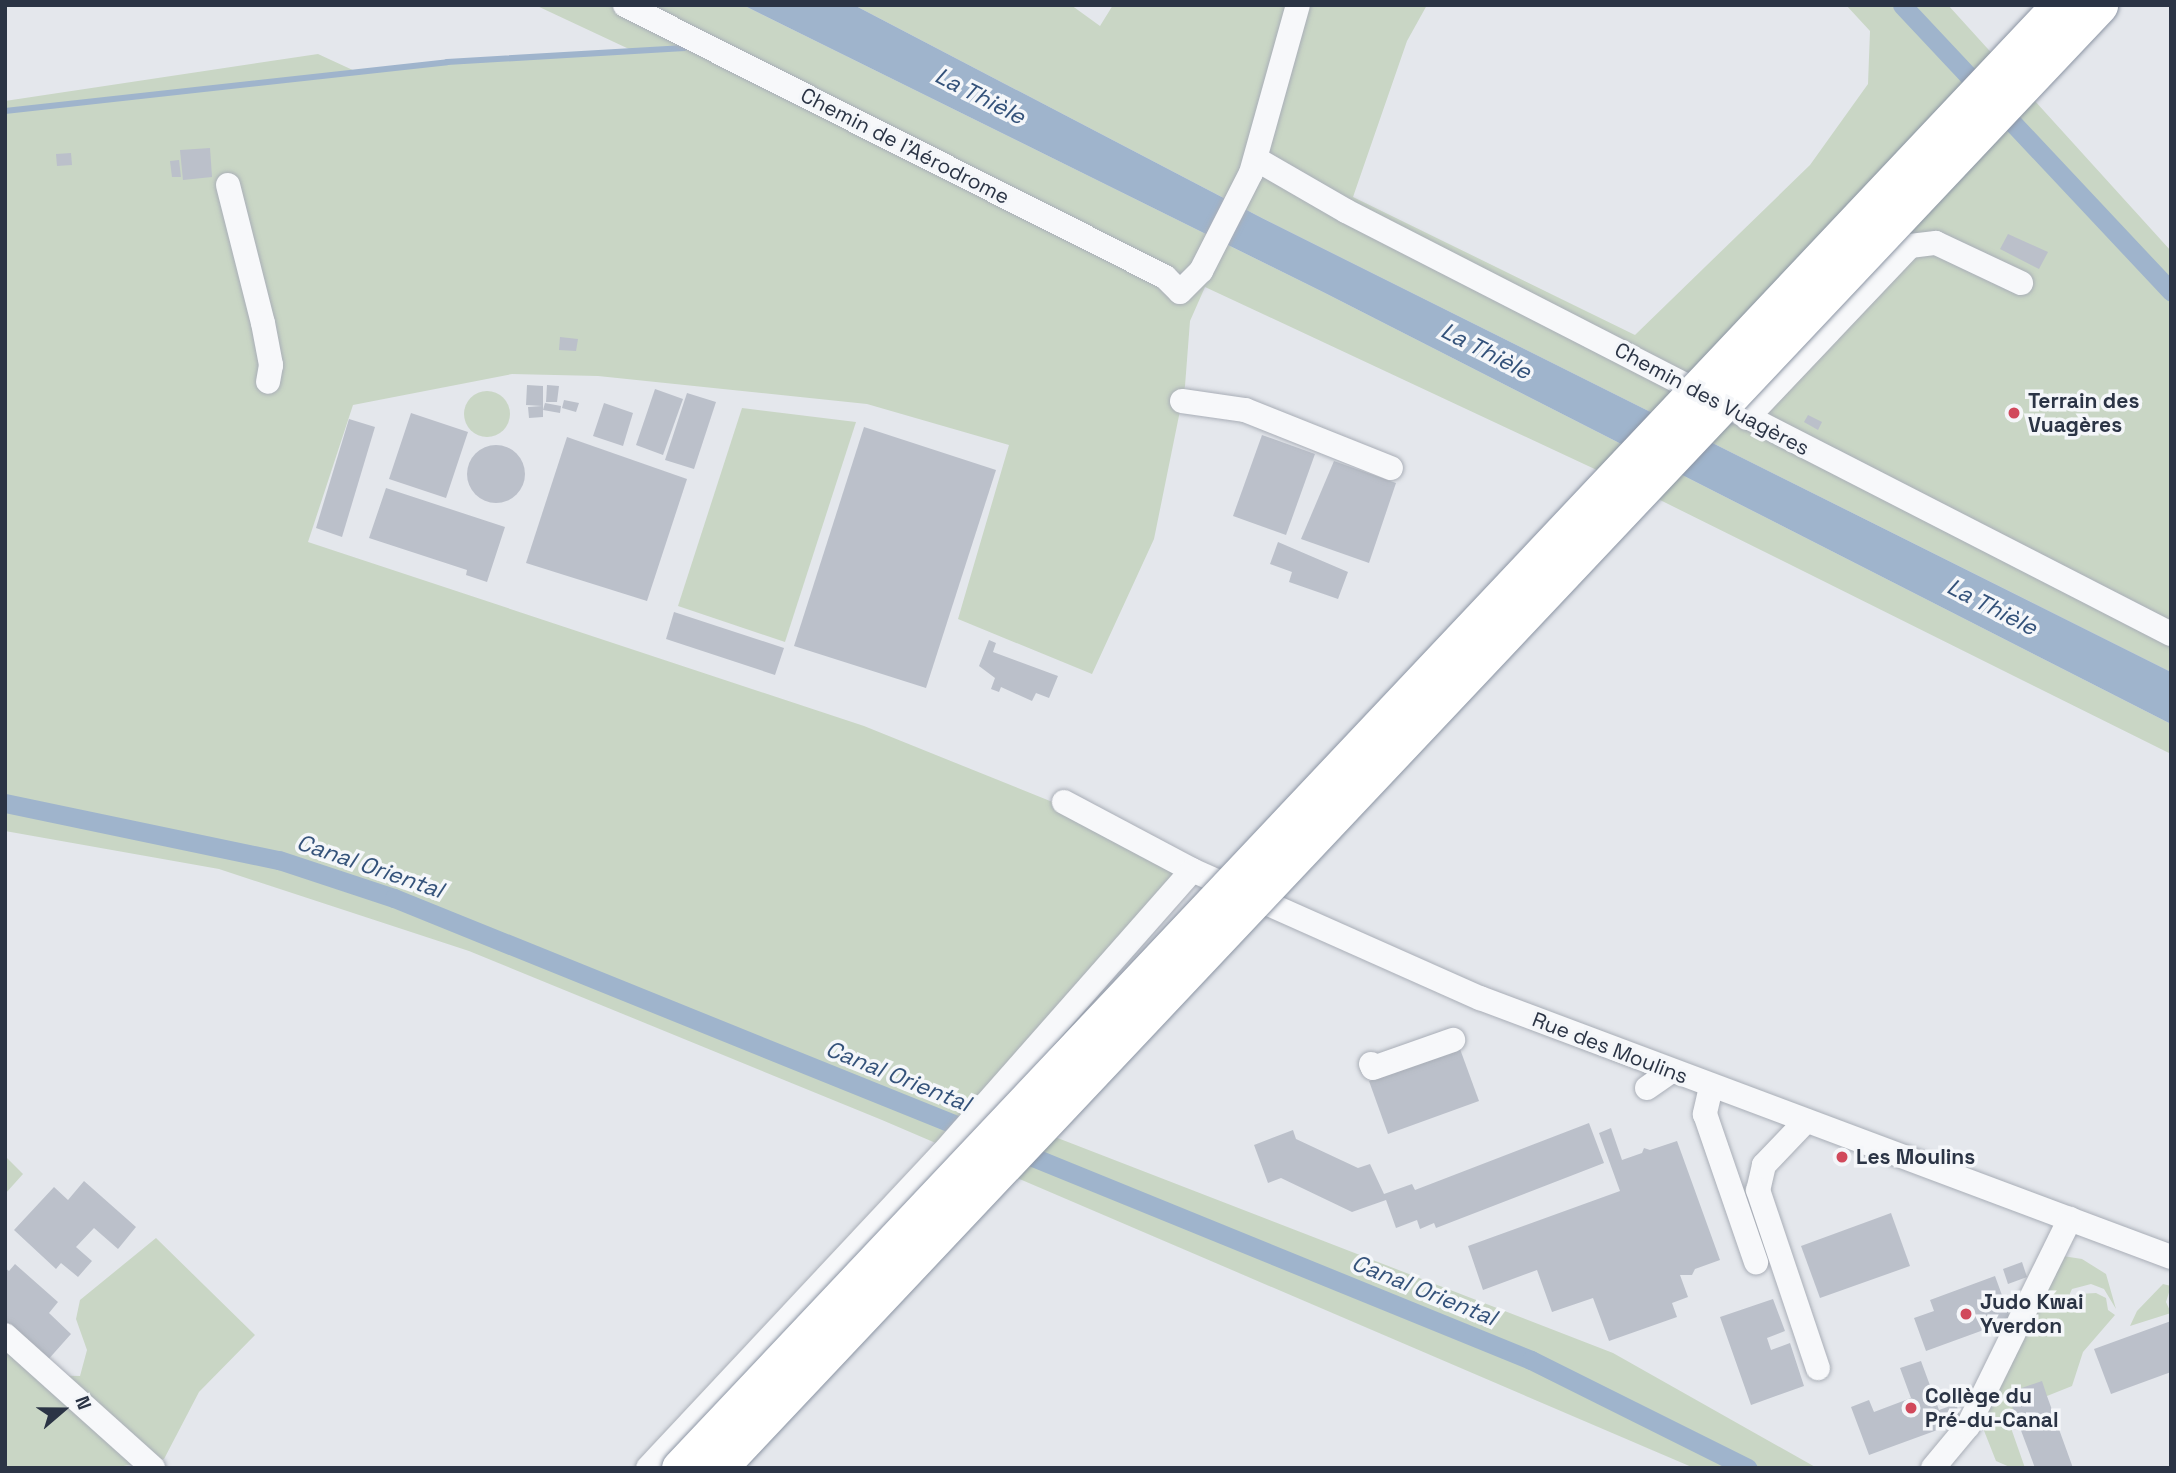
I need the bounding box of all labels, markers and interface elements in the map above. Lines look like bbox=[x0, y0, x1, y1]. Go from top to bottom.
water label: La Thièle bbox=[930, 61, 1030, 131]
street label: Chemin de l'Aérodrome bbox=[796, 82, 1014, 210]
water label: La Thièle bbox=[1436, 316, 1536, 386]
street label: Chemin des Vuagères bbox=[1610, 337, 1814, 461]
place label: Terrain des Vuagères bbox=[2028, 388, 2139, 438]
marker: Terrain des Vuagères bbox=[2006, 405, 2022, 421]
water label: La Thièle bbox=[1942, 572, 2042, 642]
water label: Canal Oriental bbox=[293, 828, 447, 904]
street label: Rue des Moulins bbox=[1529, 1007, 1691, 1089]
water label: Canal Oriental bbox=[822, 1034, 974, 1118]
place label: Les Moulins bbox=[1856, 1144, 1975, 1170]
marker: Les Moulins bbox=[1834, 1149, 1850, 1165]
water label: Canal Oriental bbox=[1348, 1248, 1500, 1332]
place label: Judo Kwai Yverdon bbox=[1980, 1289, 2084, 1339]
marker: Judo Kwai Yverdon bbox=[1958, 1306, 1974, 1322]
north arrow bbox=[28, 1375, 98, 1445]
place label: Collège du Pré-du-Canal bbox=[1925, 1383, 2059, 1433]
text: N bbox=[69, 1392, 97, 1413]
marker: Collège du Pré-du-Canal bbox=[1903, 1400, 1919, 1416]

